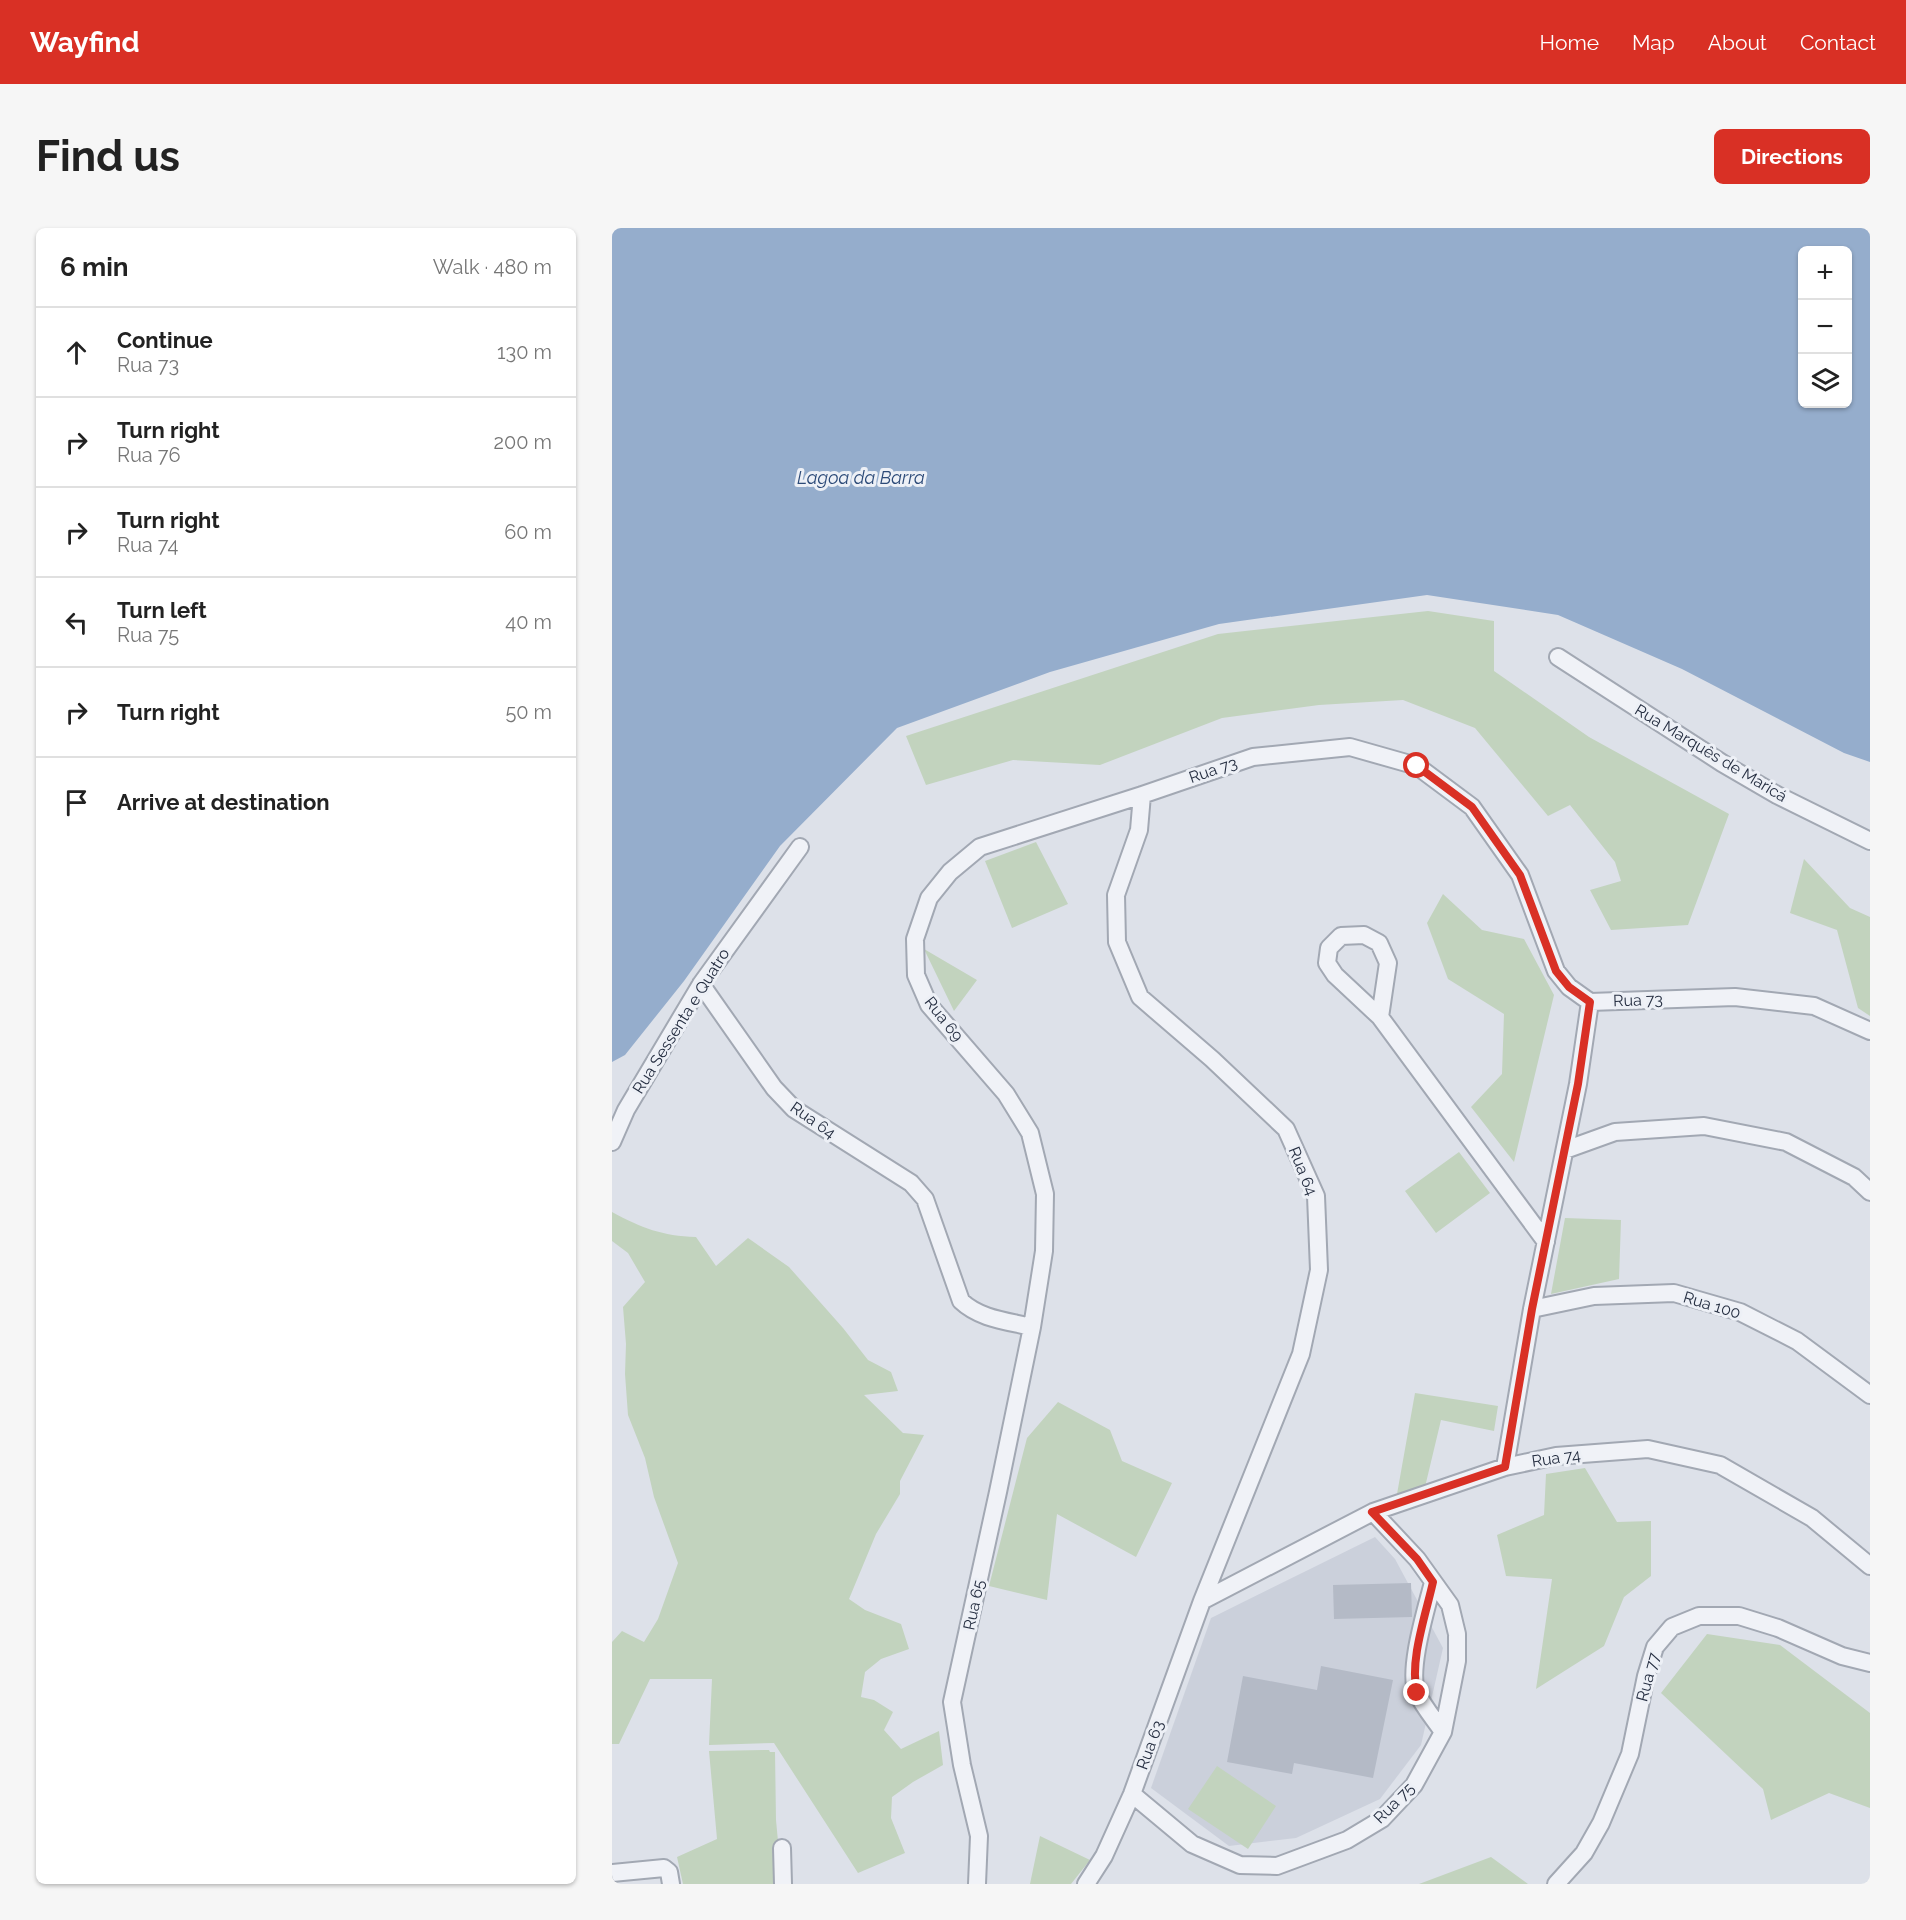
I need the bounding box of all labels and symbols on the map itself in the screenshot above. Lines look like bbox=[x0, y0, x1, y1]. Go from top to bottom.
water label: Lagoa da Barra bbox=[797, 467, 925, 488]
street label: Rua Marquês de Maricá bbox=[1632, 700, 1790, 806]
route start bbox=[1403, 752, 1429, 778]
street label: Rua 73 bbox=[1186, 753, 1240, 787]
street label: Rua Sessenta e Quatro bbox=[628, 945, 734, 1097]
street label: Rua 73 bbox=[1613, 990, 1663, 1010]
street label: Rua 69 bbox=[921, 993, 967, 1045]
street label: Rua 64 bbox=[787, 1098, 840, 1143]
street label: Rua 64 bbox=[1285, 1144, 1321, 1198]
street label: Rua 100 bbox=[1681, 1287, 1743, 1323]
street label: Rua 74 bbox=[1530, 1445, 1582, 1471]
street label: Rua 65 bbox=[959, 1578, 989, 1632]
street label: Rua 77 bbox=[1632, 1650, 1664, 1703]
route end bbox=[1403, 1679, 1429, 1705]
street label: Rua 63 bbox=[1132, 1718, 1168, 1772]
street label: Rua 75 bbox=[1370, 1779, 1418, 1827]

